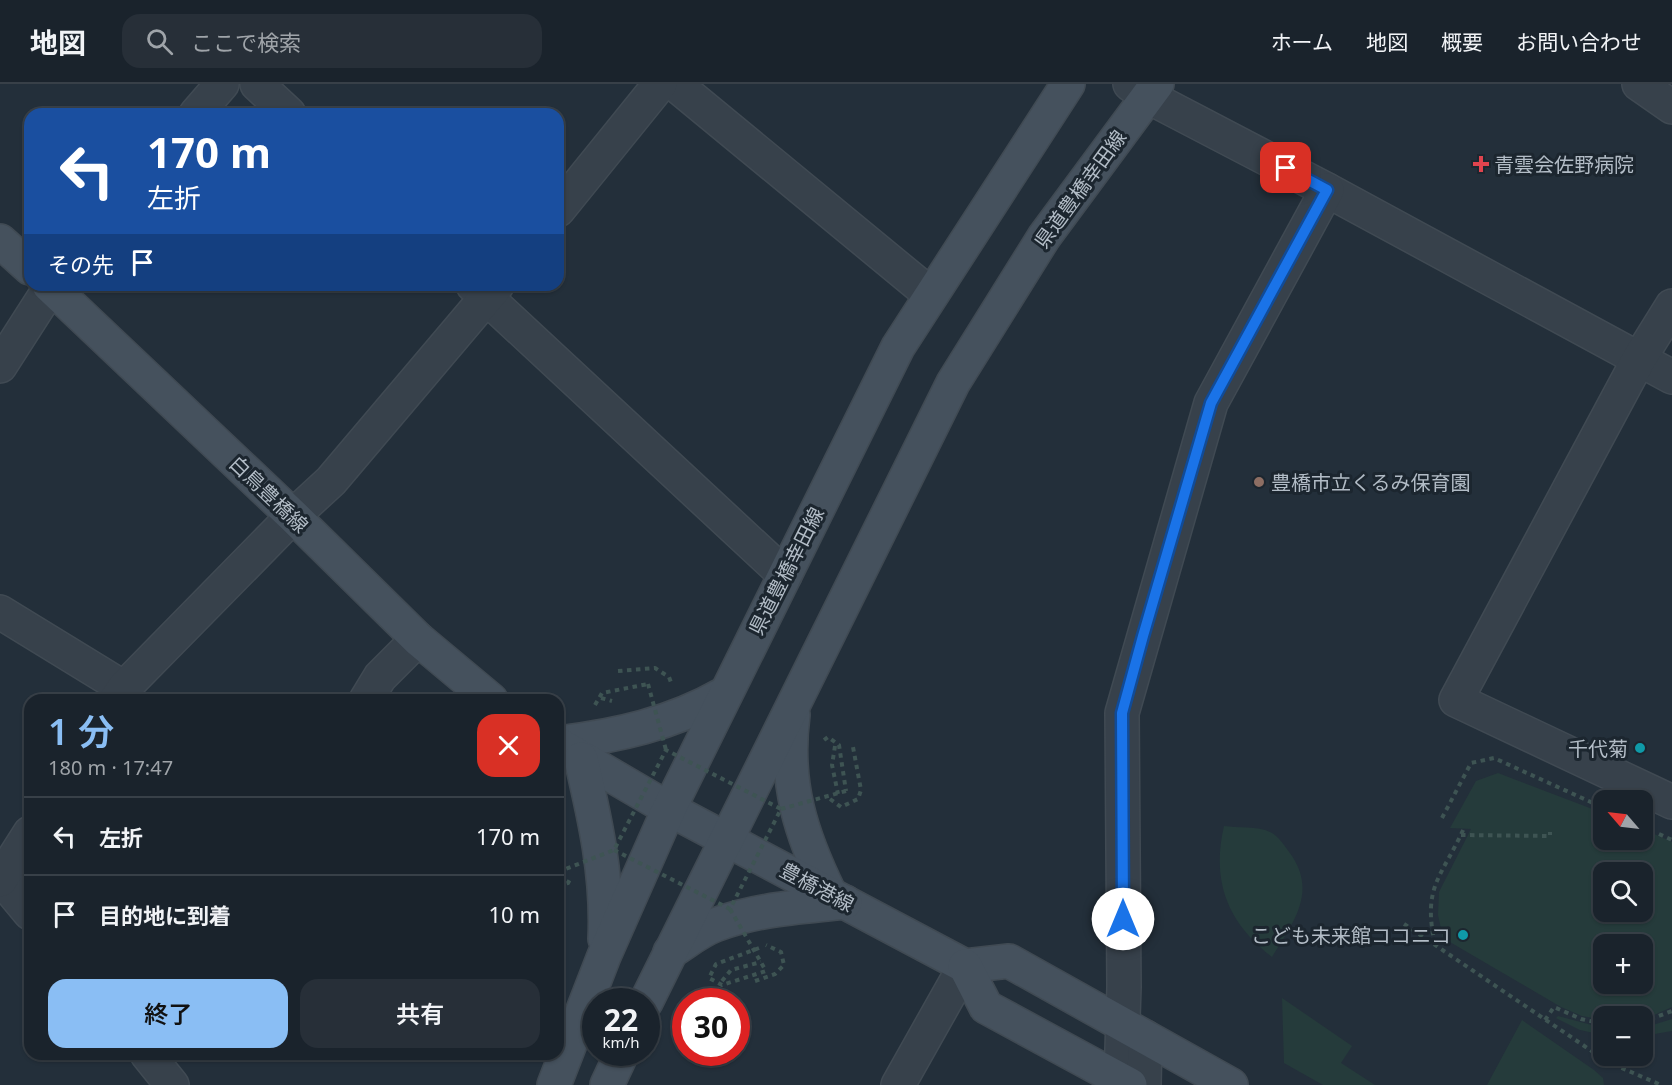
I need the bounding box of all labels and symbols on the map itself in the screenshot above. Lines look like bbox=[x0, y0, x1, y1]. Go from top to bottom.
street label: 県道豊橋幸田線 bbox=[1028, 124, 1132, 254]
pin bbox=[1260, 142, 1311, 193]
place label: 青雲会佐野病院 bbox=[1494, 151, 1634, 178]
marker: 青雲会佐野病院 bbox=[1472, 155, 1490, 173]
street label: 白鳥豊橋線 bbox=[224, 450, 314, 538]
place label: 豊橋市立くるみ保育園 bbox=[1271, 469, 1471, 496]
marker: 豊橋市立くるみ保育園 bbox=[1252, 475, 1266, 489]
street label: 県道豊橋幸田線 bbox=[742, 503, 830, 639]
place label: 千代菊 bbox=[1568, 735, 1628, 762]
marker: 千代菊 bbox=[1633, 741, 1647, 755]
north arrow bbox=[1593, 790, 1653, 850]
street label: 豊橋港線 bbox=[775, 856, 859, 918]
position arrow bbox=[1091, 887, 1155, 951]
place label: こども未来館ココニコ bbox=[1251, 922, 1451, 949]
marker: こども未来館ココニコ bbox=[1456, 928, 1470, 942]
speed limit sign: 30 bbox=[672, 988, 750, 1066]

